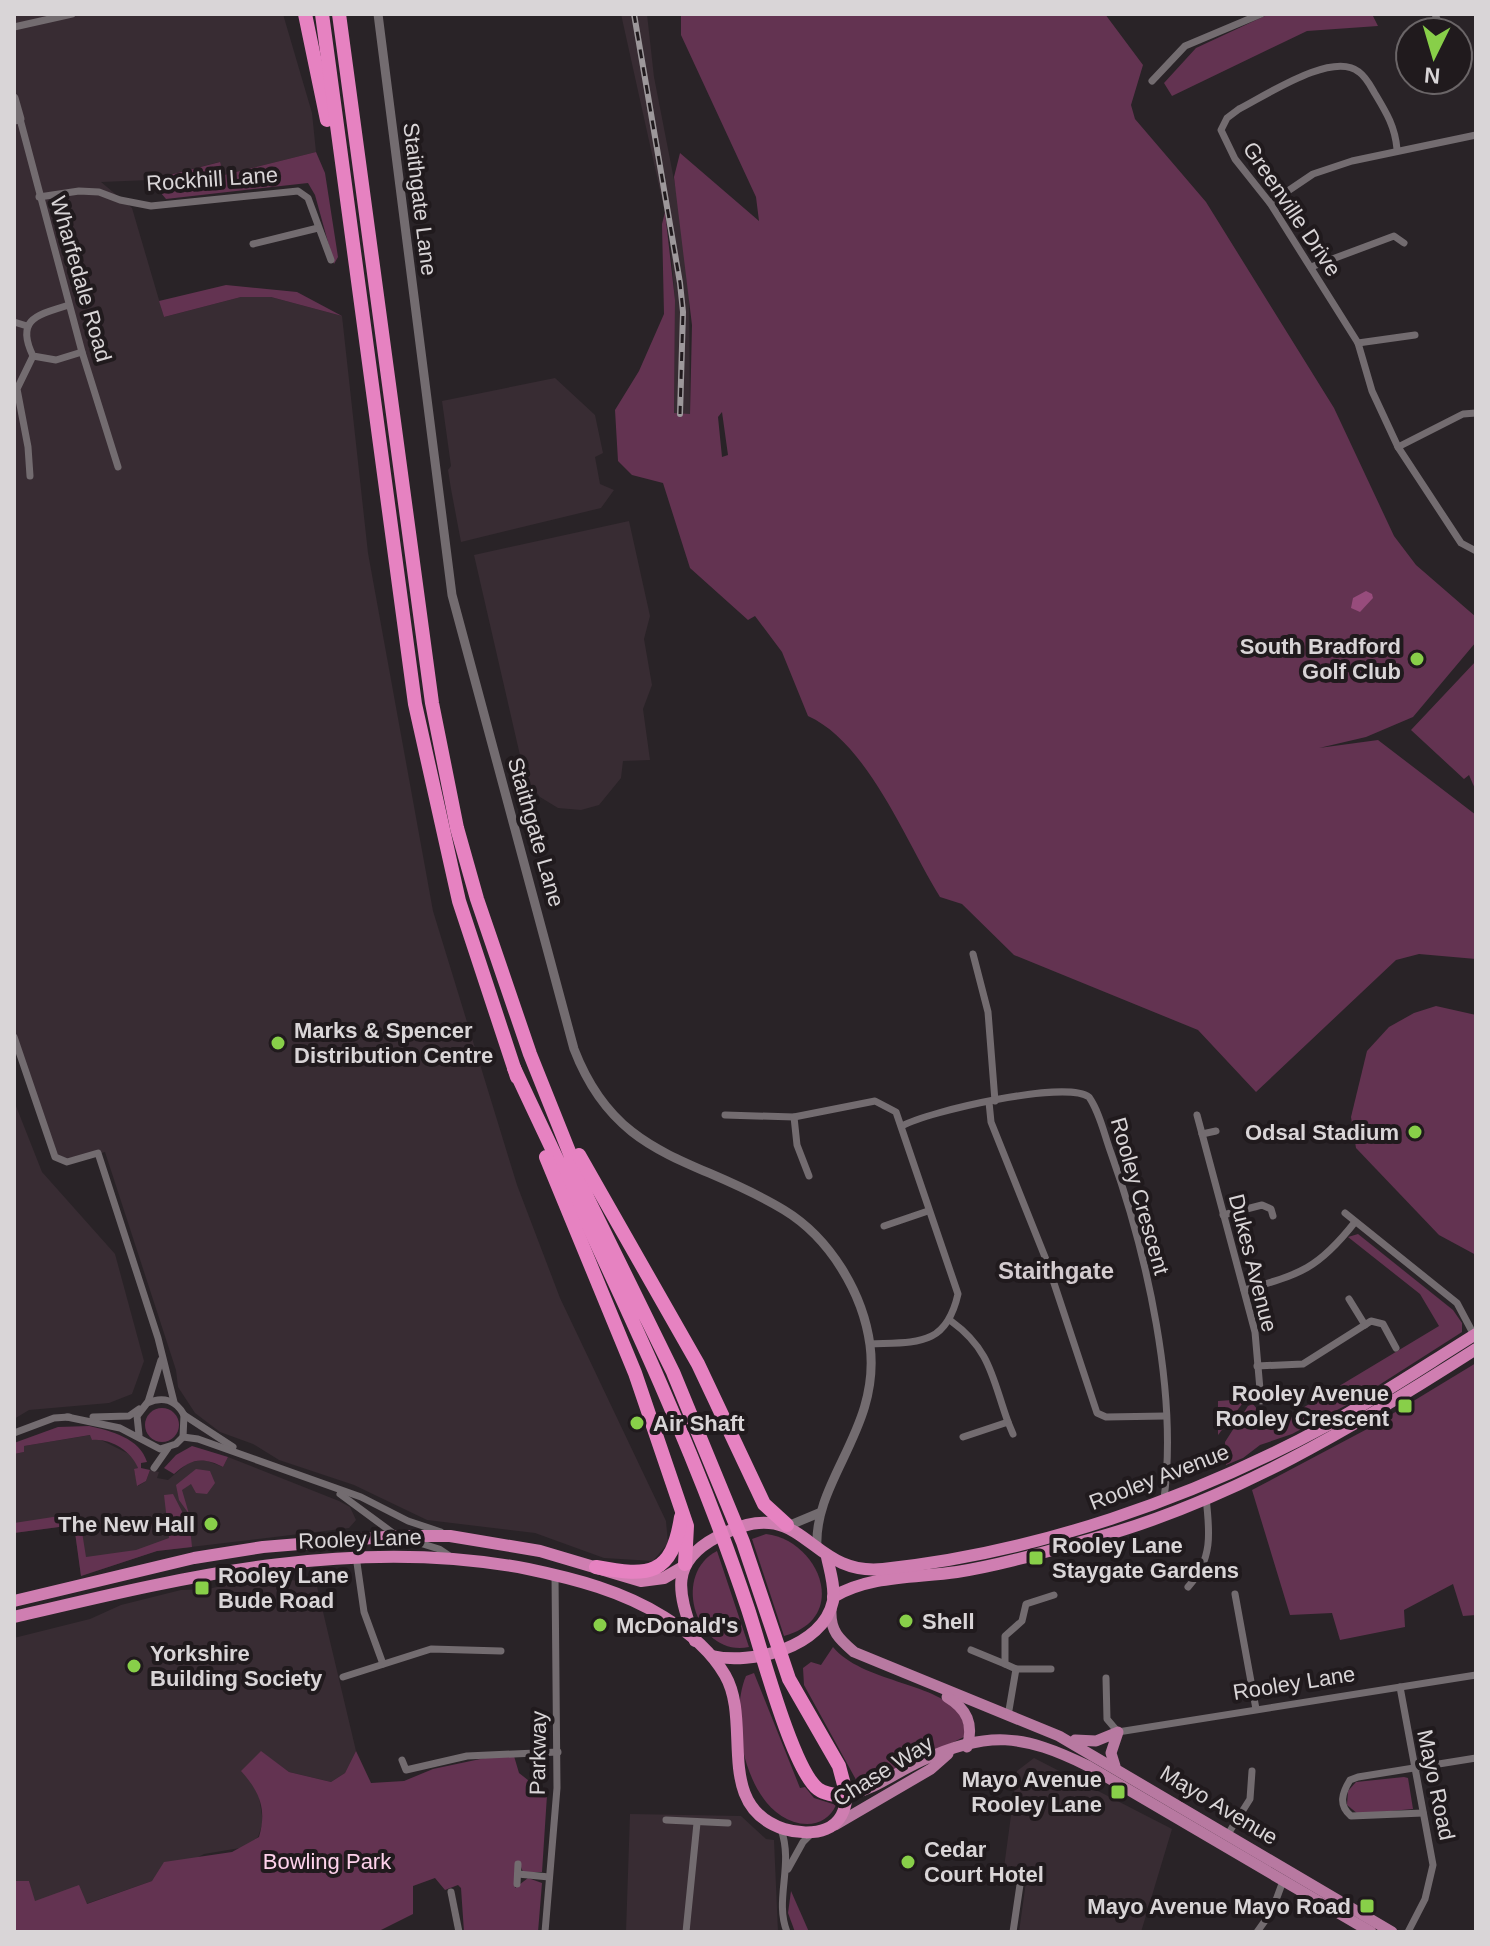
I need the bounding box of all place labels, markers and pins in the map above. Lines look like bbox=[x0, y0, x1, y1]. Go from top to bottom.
place label: South Bradford Golf Club bbox=[1240, 634, 1401, 684]
marker: South Bradford Golf Club bbox=[1408, 650, 1426, 668]
place label: Marks & Spencer Distribution Centre bbox=[294, 1018, 493, 1068]
marker: Marks & Spencer Distribution Centre bbox=[269, 1034, 287, 1052]
place label: Odsal Stadium bbox=[1245, 1120, 1399, 1145]
marker: Odsal Stadium bbox=[1406, 1123, 1424, 1141]
place label: Rooley Avenue Rooley Crescent bbox=[1215, 1381, 1390, 1431]
marker: Rooley Avenue Rooley Crescent bbox=[1396, 1397, 1414, 1415]
place label: Air Shaft bbox=[653, 1411, 745, 1436]
marker: Air Shaft bbox=[628, 1414, 646, 1432]
place label: The New Hall bbox=[58, 1512, 195, 1537]
marker: The New Hall bbox=[202, 1515, 220, 1533]
place label: Rooley Lane Staygate Gardens bbox=[1052, 1533, 1239, 1583]
marker: Rooley Lane Staygate Gardens bbox=[1027, 1549, 1045, 1567]
place label: Rooley Lane Bude Road bbox=[218, 1563, 349, 1613]
marker: Rooley Lane Bude Road bbox=[193, 1579, 211, 1597]
place label: Shell bbox=[922, 1609, 975, 1634]
marker: Shell bbox=[897, 1612, 915, 1630]
place label: McDonald's bbox=[616, 1613, 739, 1638]
marker: McDonald's bbox=[591, 1616, 609, 1634]
place label: Yorkshire Building Society bbox=[150, 1641, 323, 1691]
marker: Yorkshire Building Society bbox=[125, 1657, 143, 1675]
place label: Mayo Avenue Rooley Lane bbox=[962, 1767, 1102, 1817]
marker: Mayo Avenue Rooley Lane bbox=[1109, 1783, 1127, 1801]
place label: Cedar Court Hotel bbox=[924, 1837, 1044, 1887]
marker: Cedar Court Hotel bbox=[899, 1853, 917, 1871]
place label: Mayo Avenue Mayo Road bbox=[1087, 1894, 1351, 1919]
marker: Mayo Avenue Mayo Road bbox=[1358, 1897, 1376, 1915]

